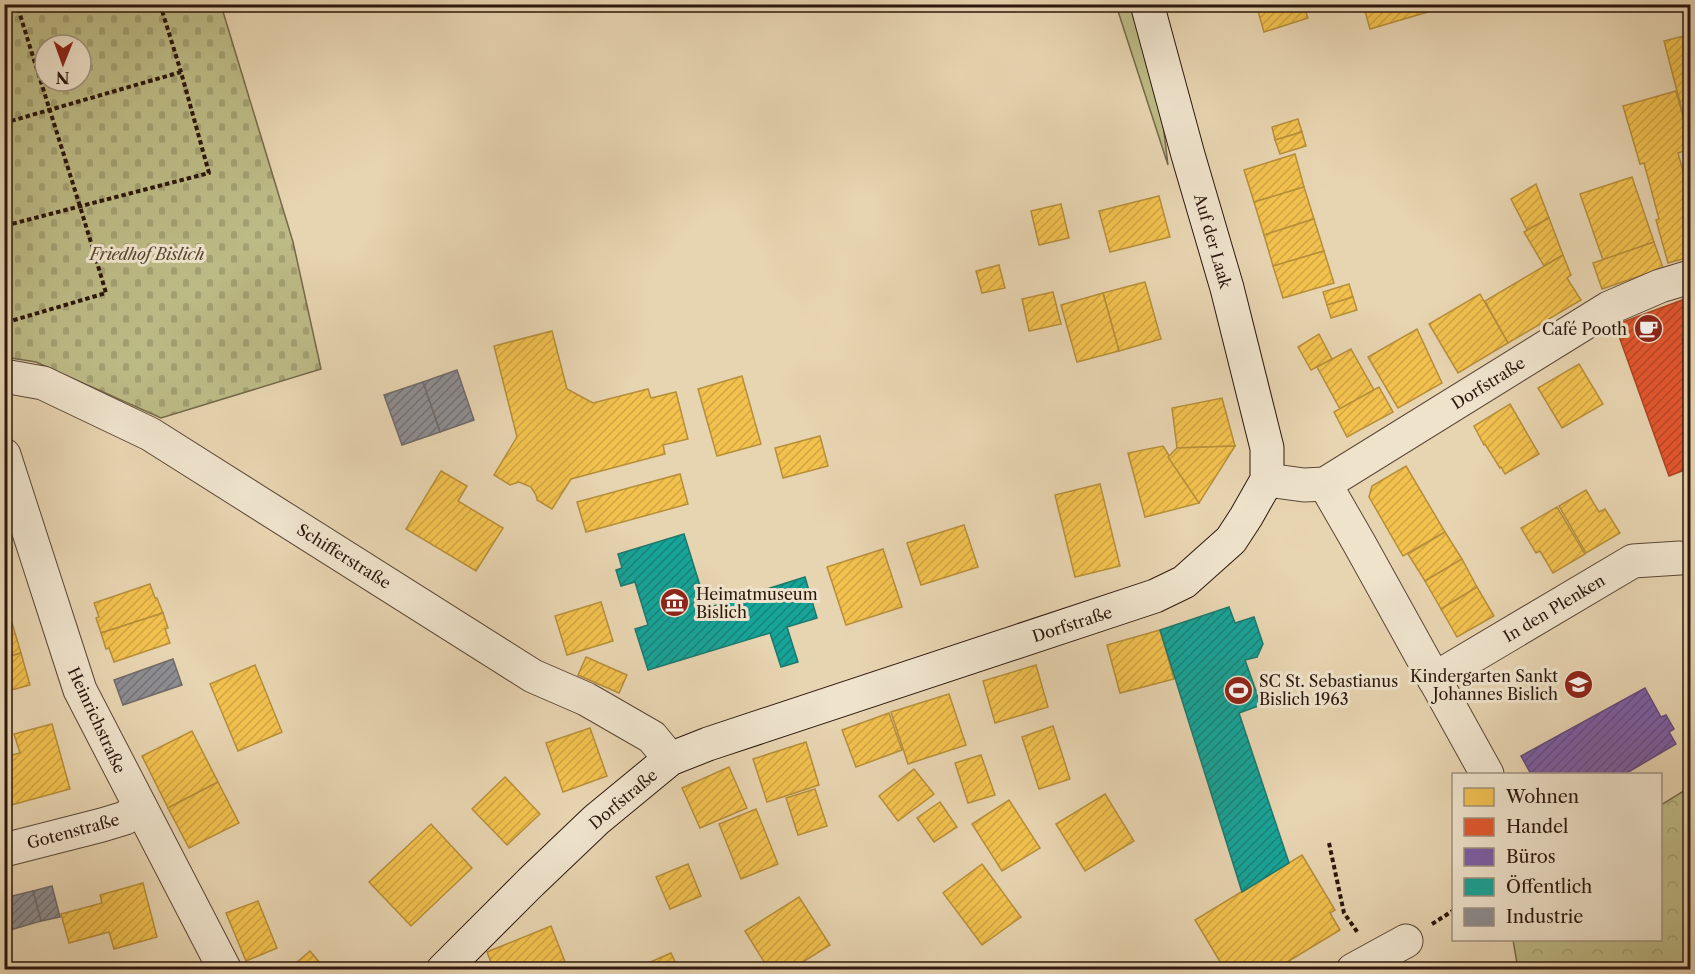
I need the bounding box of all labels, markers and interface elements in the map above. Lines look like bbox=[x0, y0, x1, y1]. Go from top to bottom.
north arrow bbox=[33, 33, 93, 93]
text: N bbox=[56, 68, 70, 88]
street label: Auf der Laak bbox=[1190, 190, 1236, 291]
park label: Friedhof Bislich bbox=[88, 244, 204, 264]
cafe icon: Café Pooth bbox=[1632, 313, 1664, 345]
place label: Café Pooth bbox=[1542, 319, 1627, 339]
street label: Dorfstraße bbox=[1448, 353, 1528, 413]
street label: Schifferstraße bbox=[293, 519, 395, 593]
street label: In den Plenken bbox=[1499, 570, 1609, 646]
place label: Heimatmuseum Bislich bbox=[696, 584, 818, 622]
museum icon: Heimatmuseum Bislich bbox=[659, 587, 691, 619]
street label: Dorfstraße bbox=[1029, 602, 1115, 646]
street label: Heinrichstraße bbox=[64, 664, 130, 776]
place label: Kindergarten Sankt Johannes Bislich bbox=[1410, 666, 1558, 704]
school or university icon: Kindergarten Sankt Johannes Bislich bbox=[1563, 669, 1595, 701]
place label: SC St. Sebastianus Bislich 1963 bbox=[1259, 671, 1398, 709]
sports icon: SC St. Sebastianus Bislich 1963 bbox=[1222, 674, 1254, 706]
street label: Dorfstraße bbox=[585, 765, 661, 833]
legend bbox=[1452, 773, 1662, 941]
text: Wohnen bbox=[1505, 786, 1579, 808]
street label: Gotenstraße bbox=[25, 809, 122, 853]
text: Handel bbox=[1506, 816, 1568, 838]
text: Büros bbox=[1506, 846, 1556, 868]
text: Öffentlich bbox=[1506, 875, 1592, 898]
text: Industrie bbox=[1506, 906, 1583, 928]

